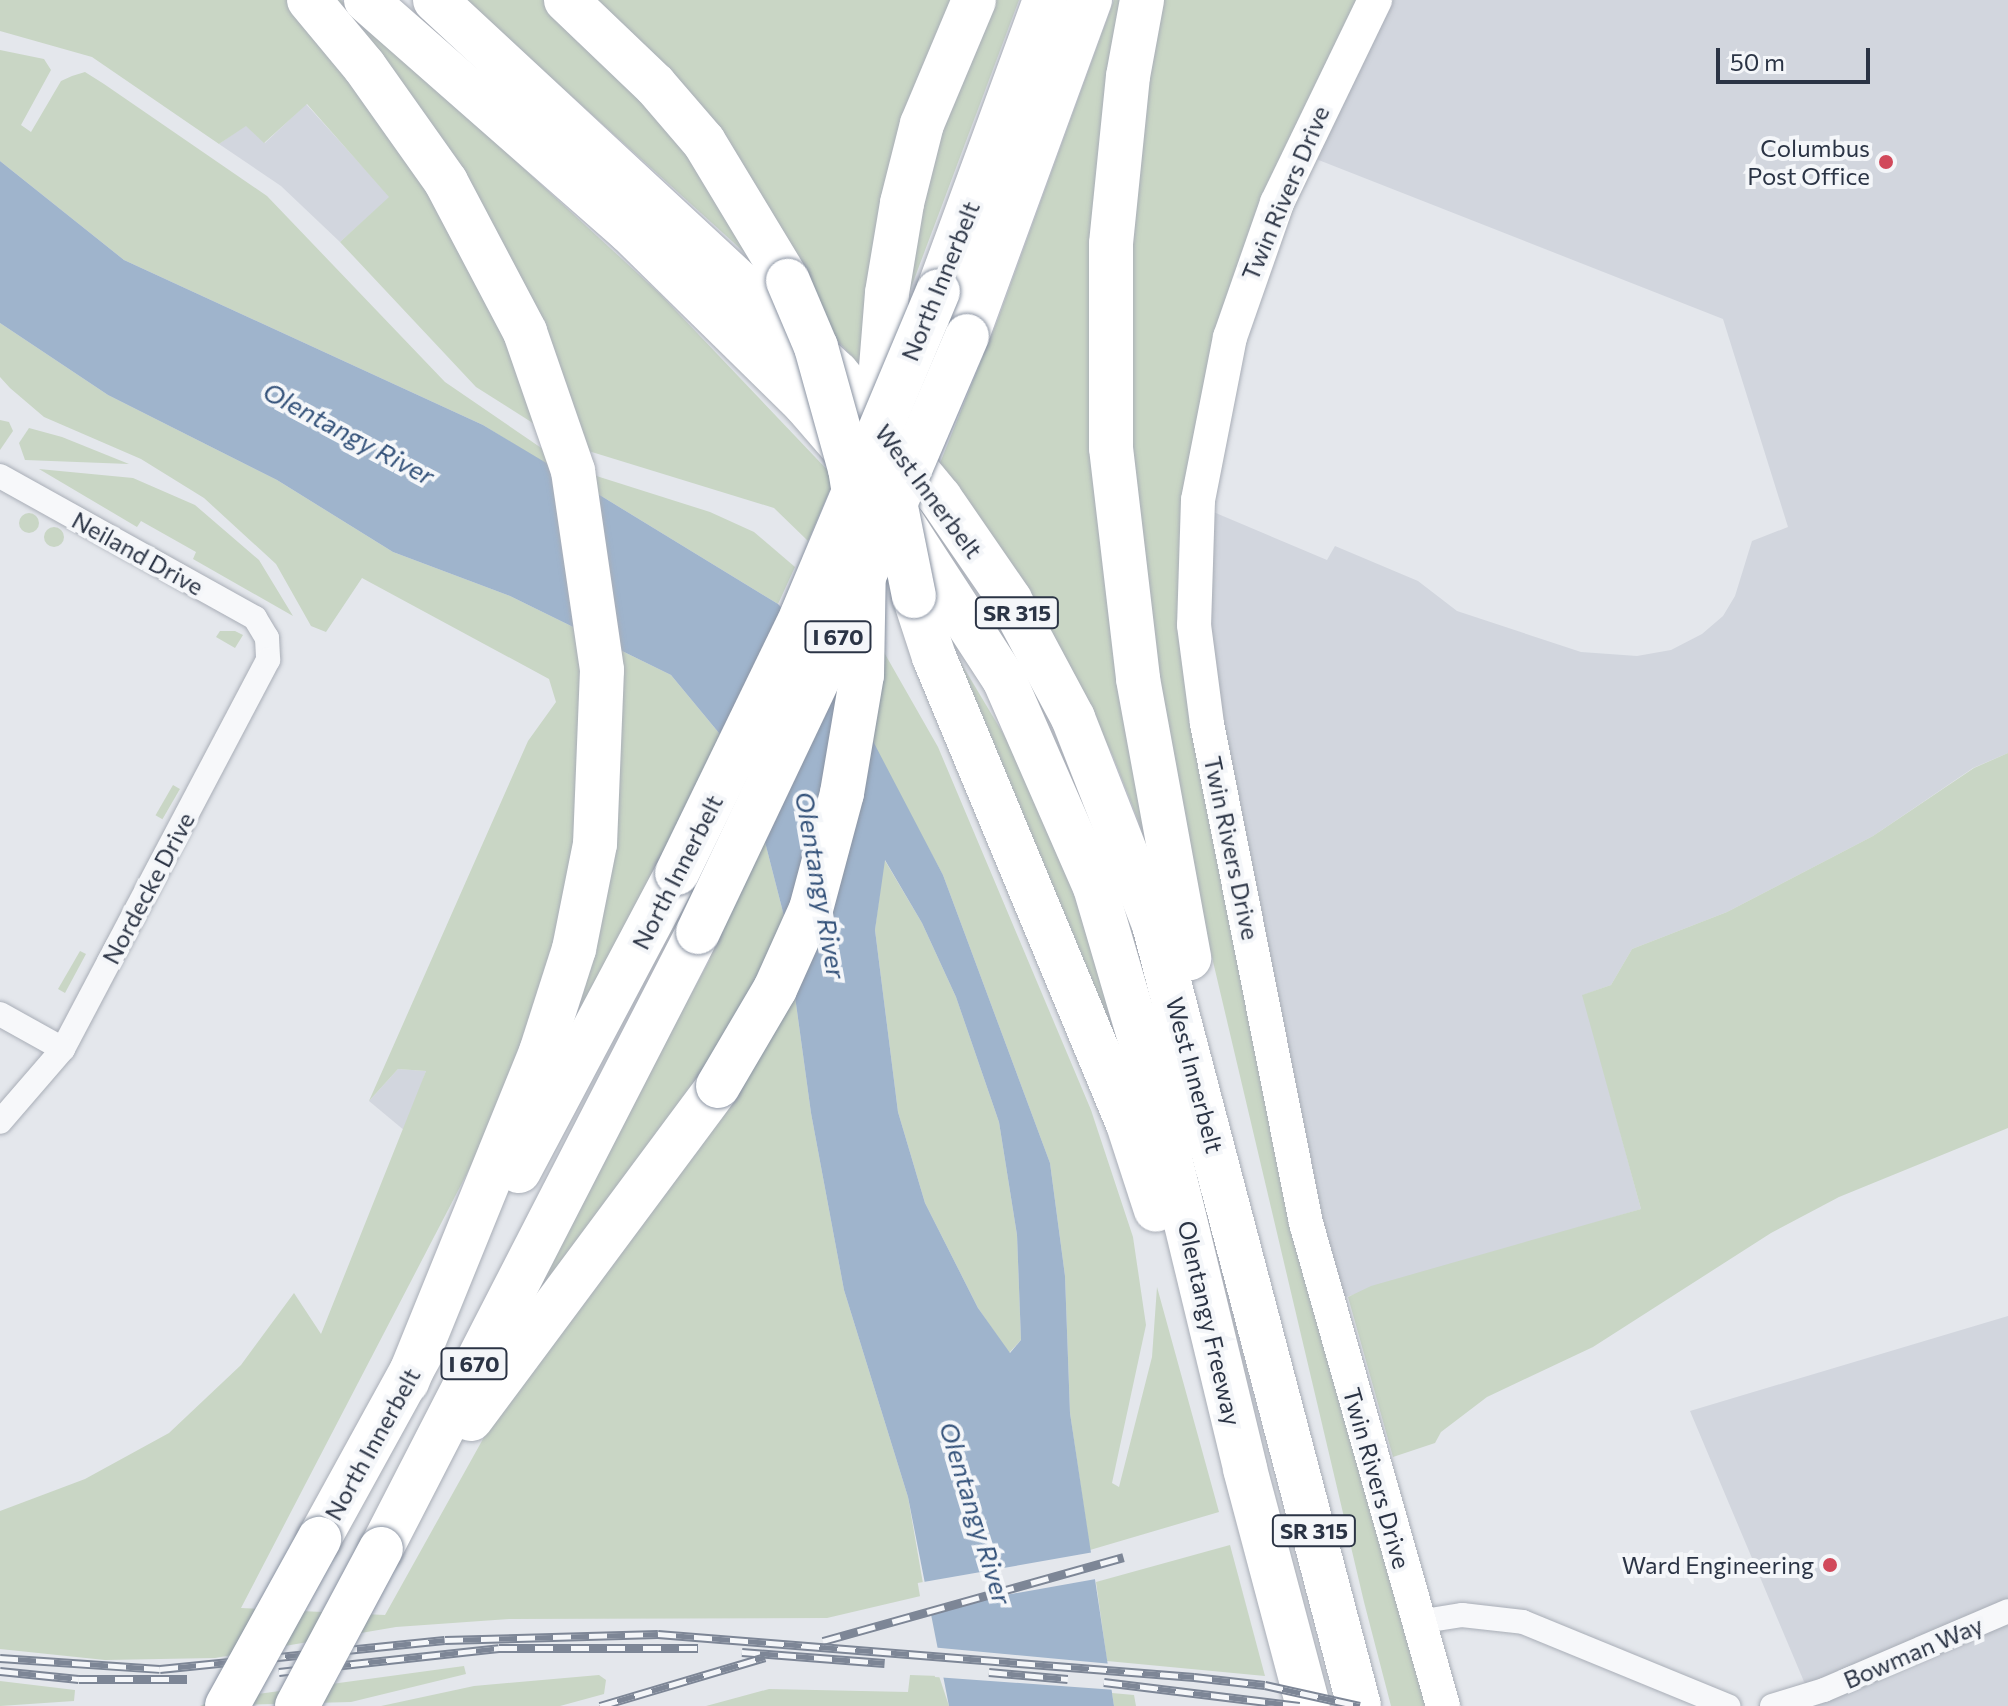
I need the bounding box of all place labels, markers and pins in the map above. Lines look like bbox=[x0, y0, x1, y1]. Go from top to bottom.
place label: Columbus Post Office bbox=[1747, 134, 1870, 190]
marker: Columbus Post Office bbox=[1877, 153, 1895, 171]
place label: Ward Engineering bbox=[1622, 1551, 1814, 1579]
marker: Ward Engineering bbox=[1821, 1556, 1839, 1574]

